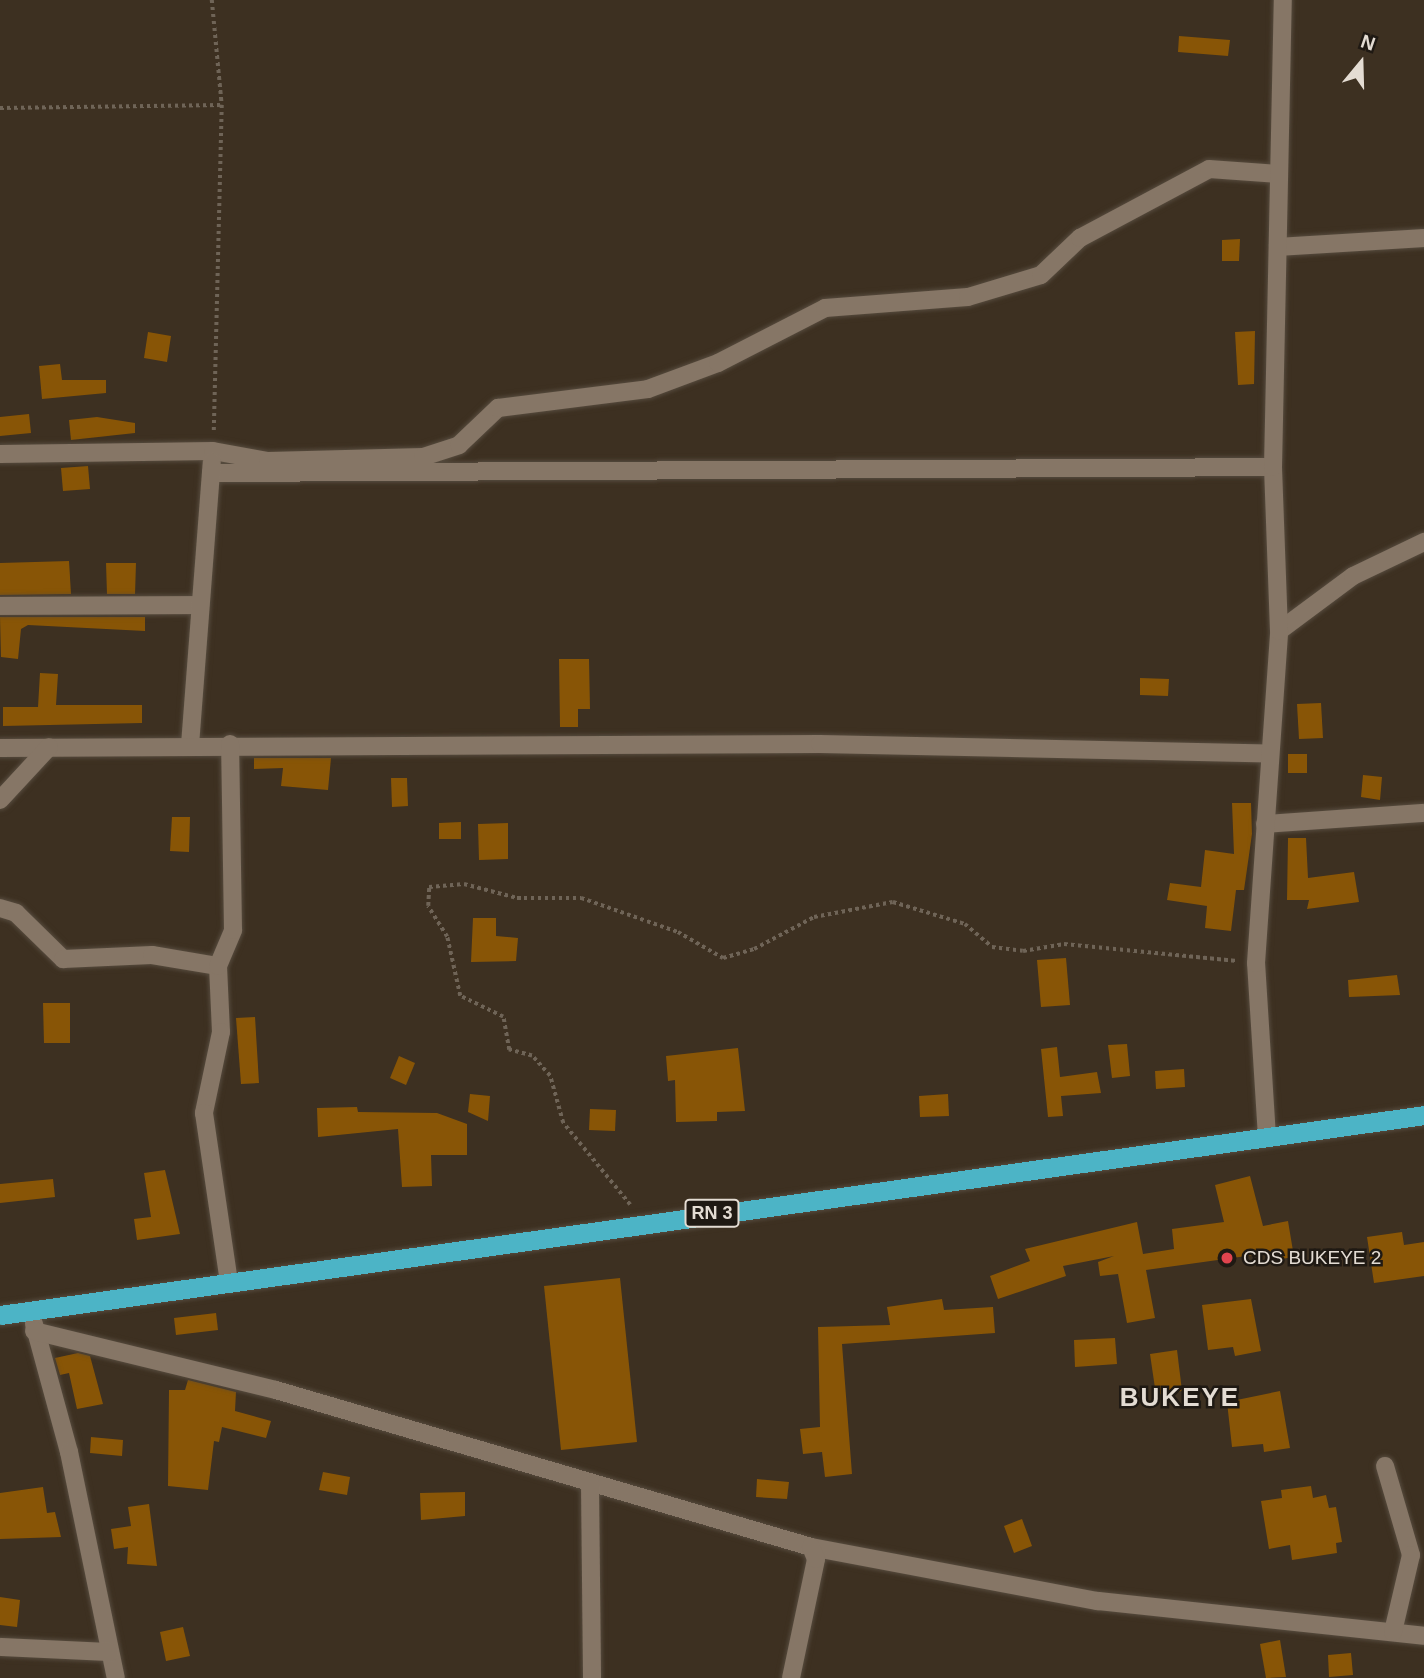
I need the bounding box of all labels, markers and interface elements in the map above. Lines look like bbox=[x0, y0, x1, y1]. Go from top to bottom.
north arrow bbox=[1326, 28, 1396, 98]
text: N bbox=[1358, 31, 1378, 55]
road number: RN 3 bbox=[684, 1198, 740, 1228]
place label: CDS BUKEYE 2 bbox=[1243, 1247, 1381, 1269]
marker: CDS BUKEYE 2 bbox=[1217, 1248, 1237, 1268]
district label: BUKEYE bbox=[1121, 1382, 1239, 1414]

